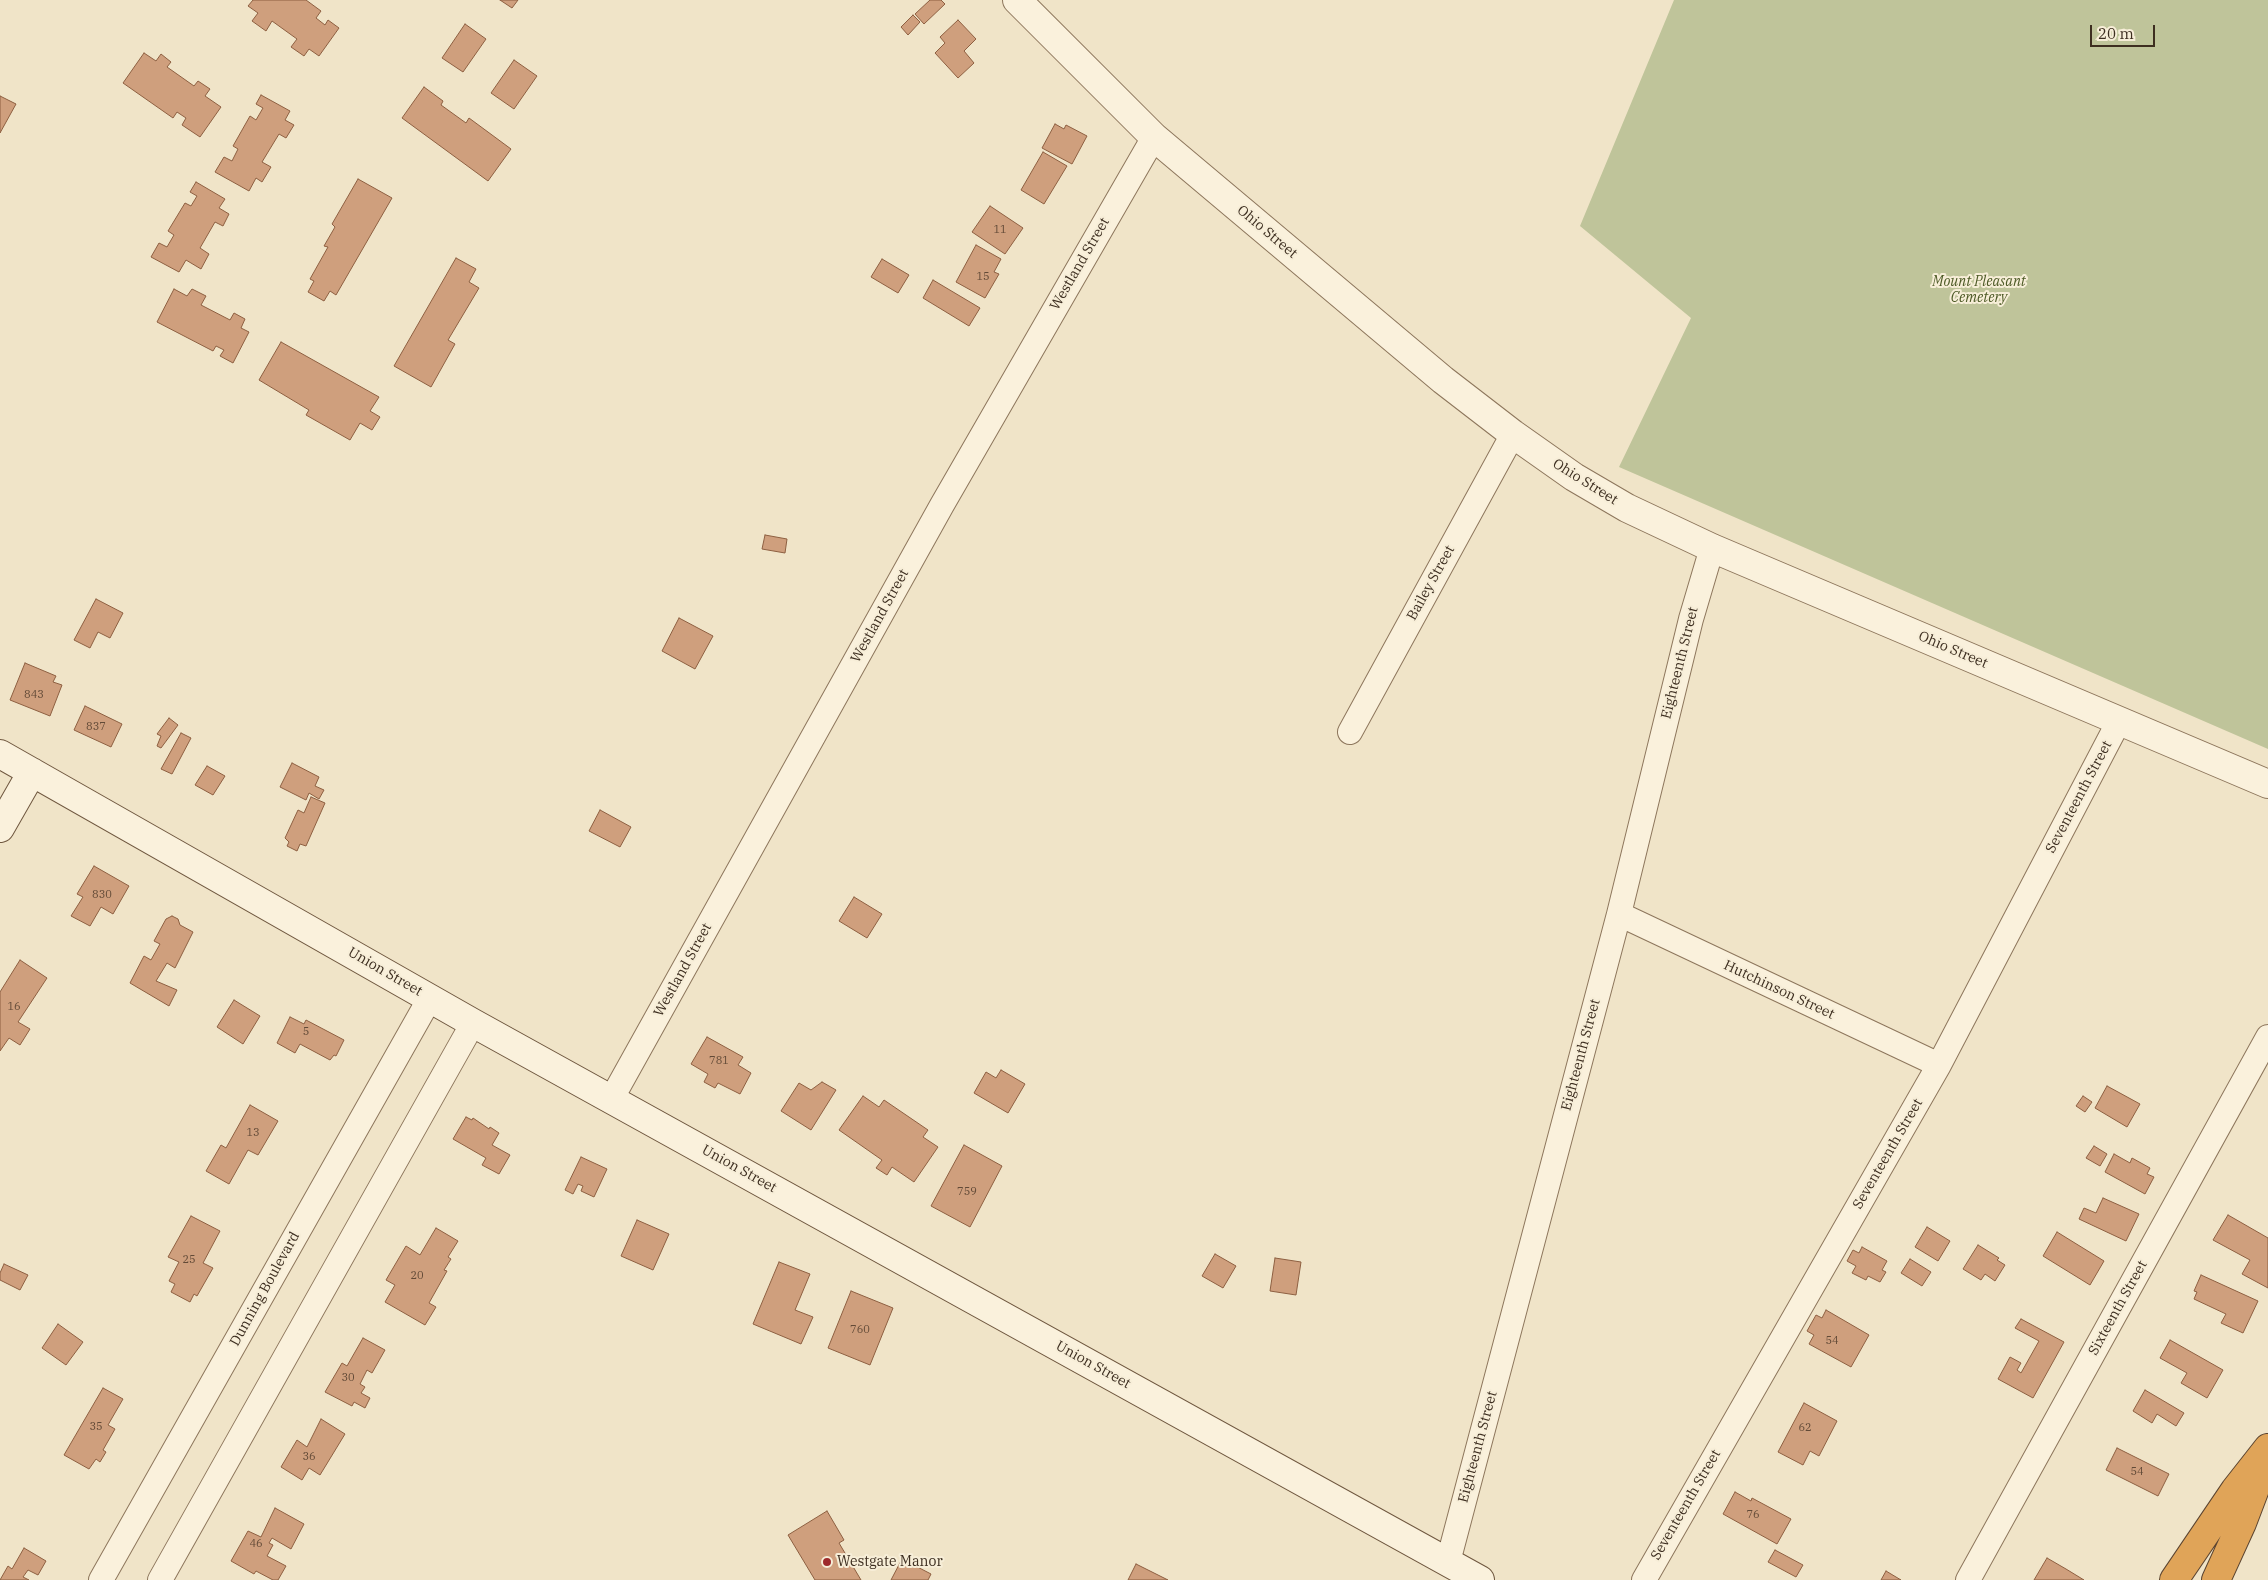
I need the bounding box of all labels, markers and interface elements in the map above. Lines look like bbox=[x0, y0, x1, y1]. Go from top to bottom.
scale bar bbox=[2093, 15, 2158, 47]
text: 20 m bbox=[2098, 24, 2134, 43]
street label: Ohio Street bbox=[1233, 202, 1301, 262]
street label: Westland Street bbox=[1047, 215, 1113, 313]
house number: 11 bbox=[993, 223, 1007, 237]
house number: 15 bbox=[976, 270, 990, 284]
park label: Mount Pleasant Cemetery bbox=[1932, 274, 2026, 306]
street label: Ohio Street bbox=[1549, 455, 1621, 509]
street label: Bailey Street bbox=[1404, 543, 1458, 623]
street label: Westland Street bbox=[847, 566, 913, 666]
street label: Eighteenth Street bbox=[1658, 605, 1702, 721]
street label: Ohio Street bbox=[1916, 628, 1990, 672]
house number: 843 bbox=[24, 688, 44, 702]
house number: 837 bbox=[86, 720, 106, 734]
street label: Seventeenth Street bbox=[2042, 738, 2116, 856]
house number: 830 bbox=[92, 888, 112, 902]
street label: Westland Street bbox=[650, 920, 716, 1020]
street label: Union Street bbox=[345, 944, 425, 1000]
street label: Hutchinson Street bbox=[1721, 957, 1837, 1023]
street label: Eighteenth Street bbox=[1558, 997, 1604, 1113]
house number: 16 bbox=[7, 1000, 21, 1014]
house number: 5 bbox=[303, 1025, 309, 1039]
house number: 781 bbox=[709, 1054, 729, 1068]
street label: Seventeenth Street bbox=[1850, 1096, 1926, 1212]
house number: 13 bbox=[246, 1126, 260, 1140]
street label: Union Street bbox=[699, 1142, 779, 1196]
house number: 759 bbox=[957, 1185, 977, 1199]
street label: Dunning Boulevard bbox=[227, 1229, 303, 1349]
house number: 25 bbox=[182, 1253, 196, 1267]
street label: Sixteenth Street bbox=[2085, 1258, 2151, 1358]
house number: 20 bbox=[410, 1269, 424, 1283]
house number: 760 bbox=[850, 1323, 870, 1337]
house number: 54 bbox=[1825, 1334, 1839, 1348]
street label: Union Street bbox=[1053, 1338, 1133, 1392]
house number: 30 bbox=[341, 1371, 355, 1385]
street label: Eighteenth Street bbox=[1455, 1389, 1501, 1505]
house number: 35 bbox=[89, 1420, 103, 1434]
house number: 62 bbox=[1798, 1421, 1812, 1435]
street label: Seventeenth Street bbox=[1648, 1447, 1724, 1563]
house number: 36 bbox=[302, 1450, 316, 1464]
house number: 54 bbox=[2130, 1465, 2144, 1479]
house number: 76 bbox=[1746, 1508, 1760, 1522]
house number: 46 bbox=[249, 1537, 263, 1551]
place label: Westgate Manor bbox=[837, 1554, 943, 1570]
marker: Westgate Manor bbox=[821, 1556, 833, 1568]

